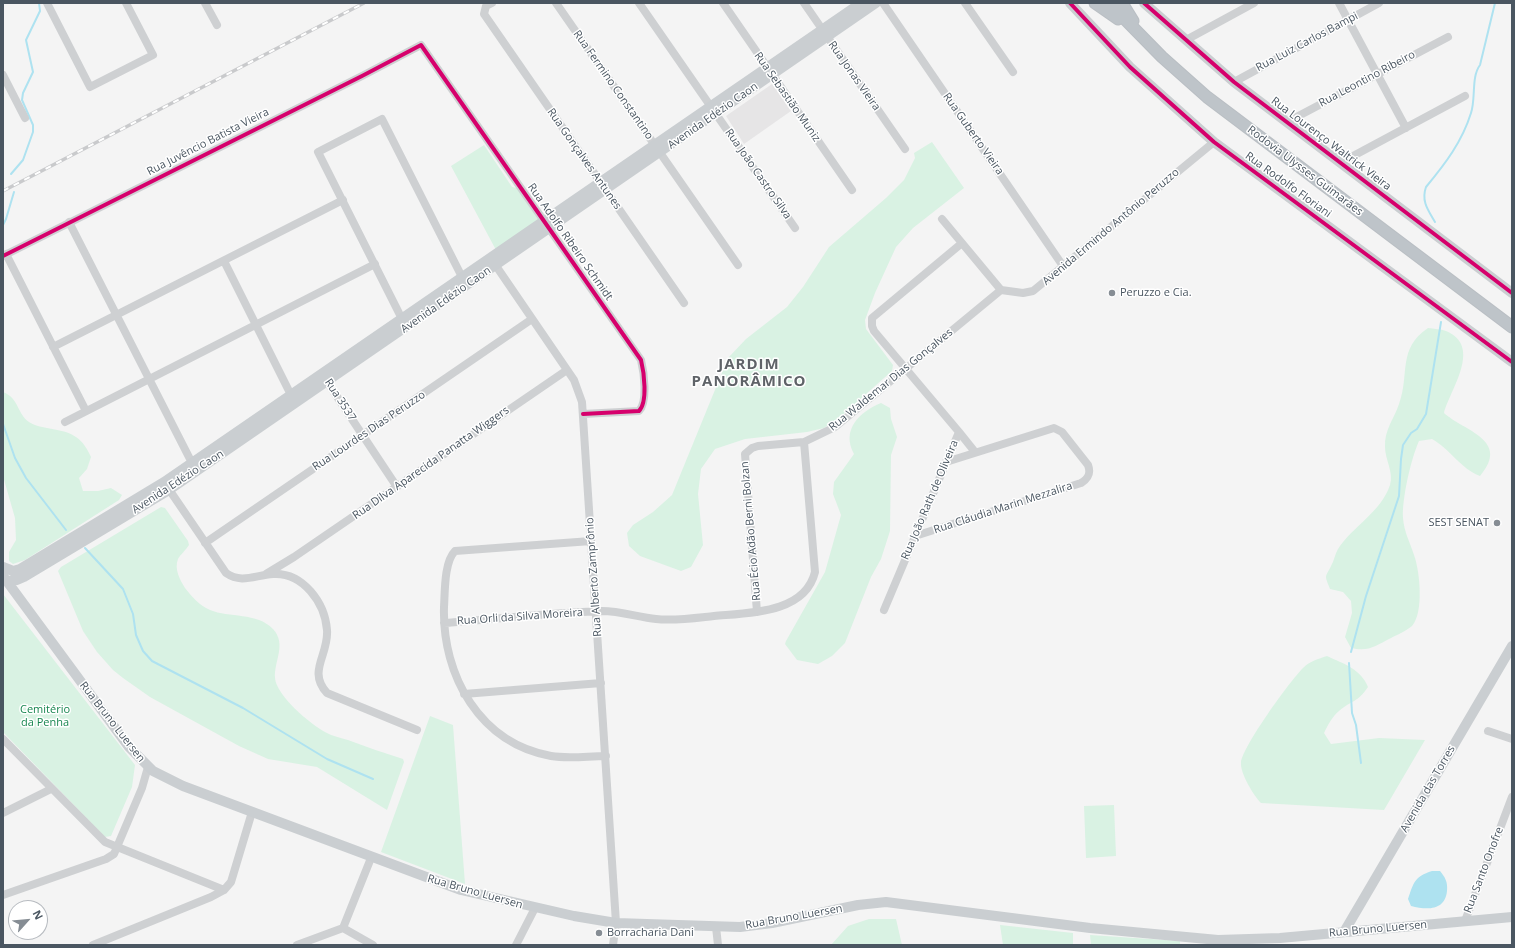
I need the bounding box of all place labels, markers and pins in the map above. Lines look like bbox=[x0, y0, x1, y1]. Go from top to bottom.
place label: Peruzzo e Cia. bbox=[1120, 286, 1192, 300]
marker: Peruzzo e Cia. bbox=[1107, 288, 1117, 298]
place label: SEST SENAT bbox=[1428, 516, 1489, 530]
marker: SEST SENAT bbox=[1492, 518, 1502, 528]
place label: Borracharia Dani bbox=[607, 926, 694, 940]
marker: Borracharia Dani bbox=[594, 928, 604, 938]

